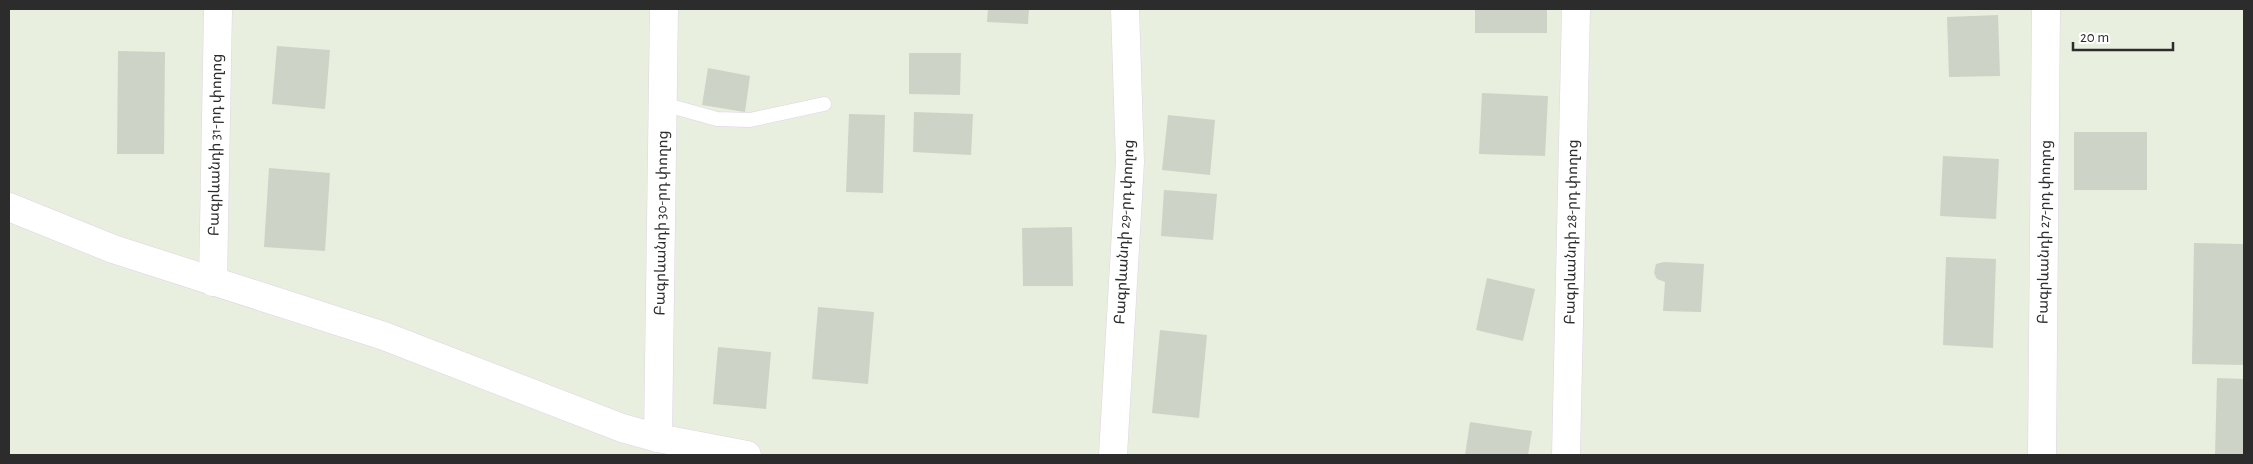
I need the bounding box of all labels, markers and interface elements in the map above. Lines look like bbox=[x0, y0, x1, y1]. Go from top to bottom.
scale bar bbox=[2073, 20, 2173, 52]
text: 20 m bbox=[2080, 30, 2109, 45]
street label: Բագրևանդի 31-րդ փողոց bbox=[205, 54, 226, 236]
street label: Բագրևանդի 30-րդ փողոց bbox=[651, 130, 672, 316]
street label: Բագրևանդի 29-րդ փողոց bbox=[1111, 139, 1138, 325]
street label: Բագրևանդի 28-րդ փողոց bbox=[1561, 139, 1582, 325]
street label: Բագրևանդի 27-րդ փողոց bbox=[2034, 140, 2055, 324]

